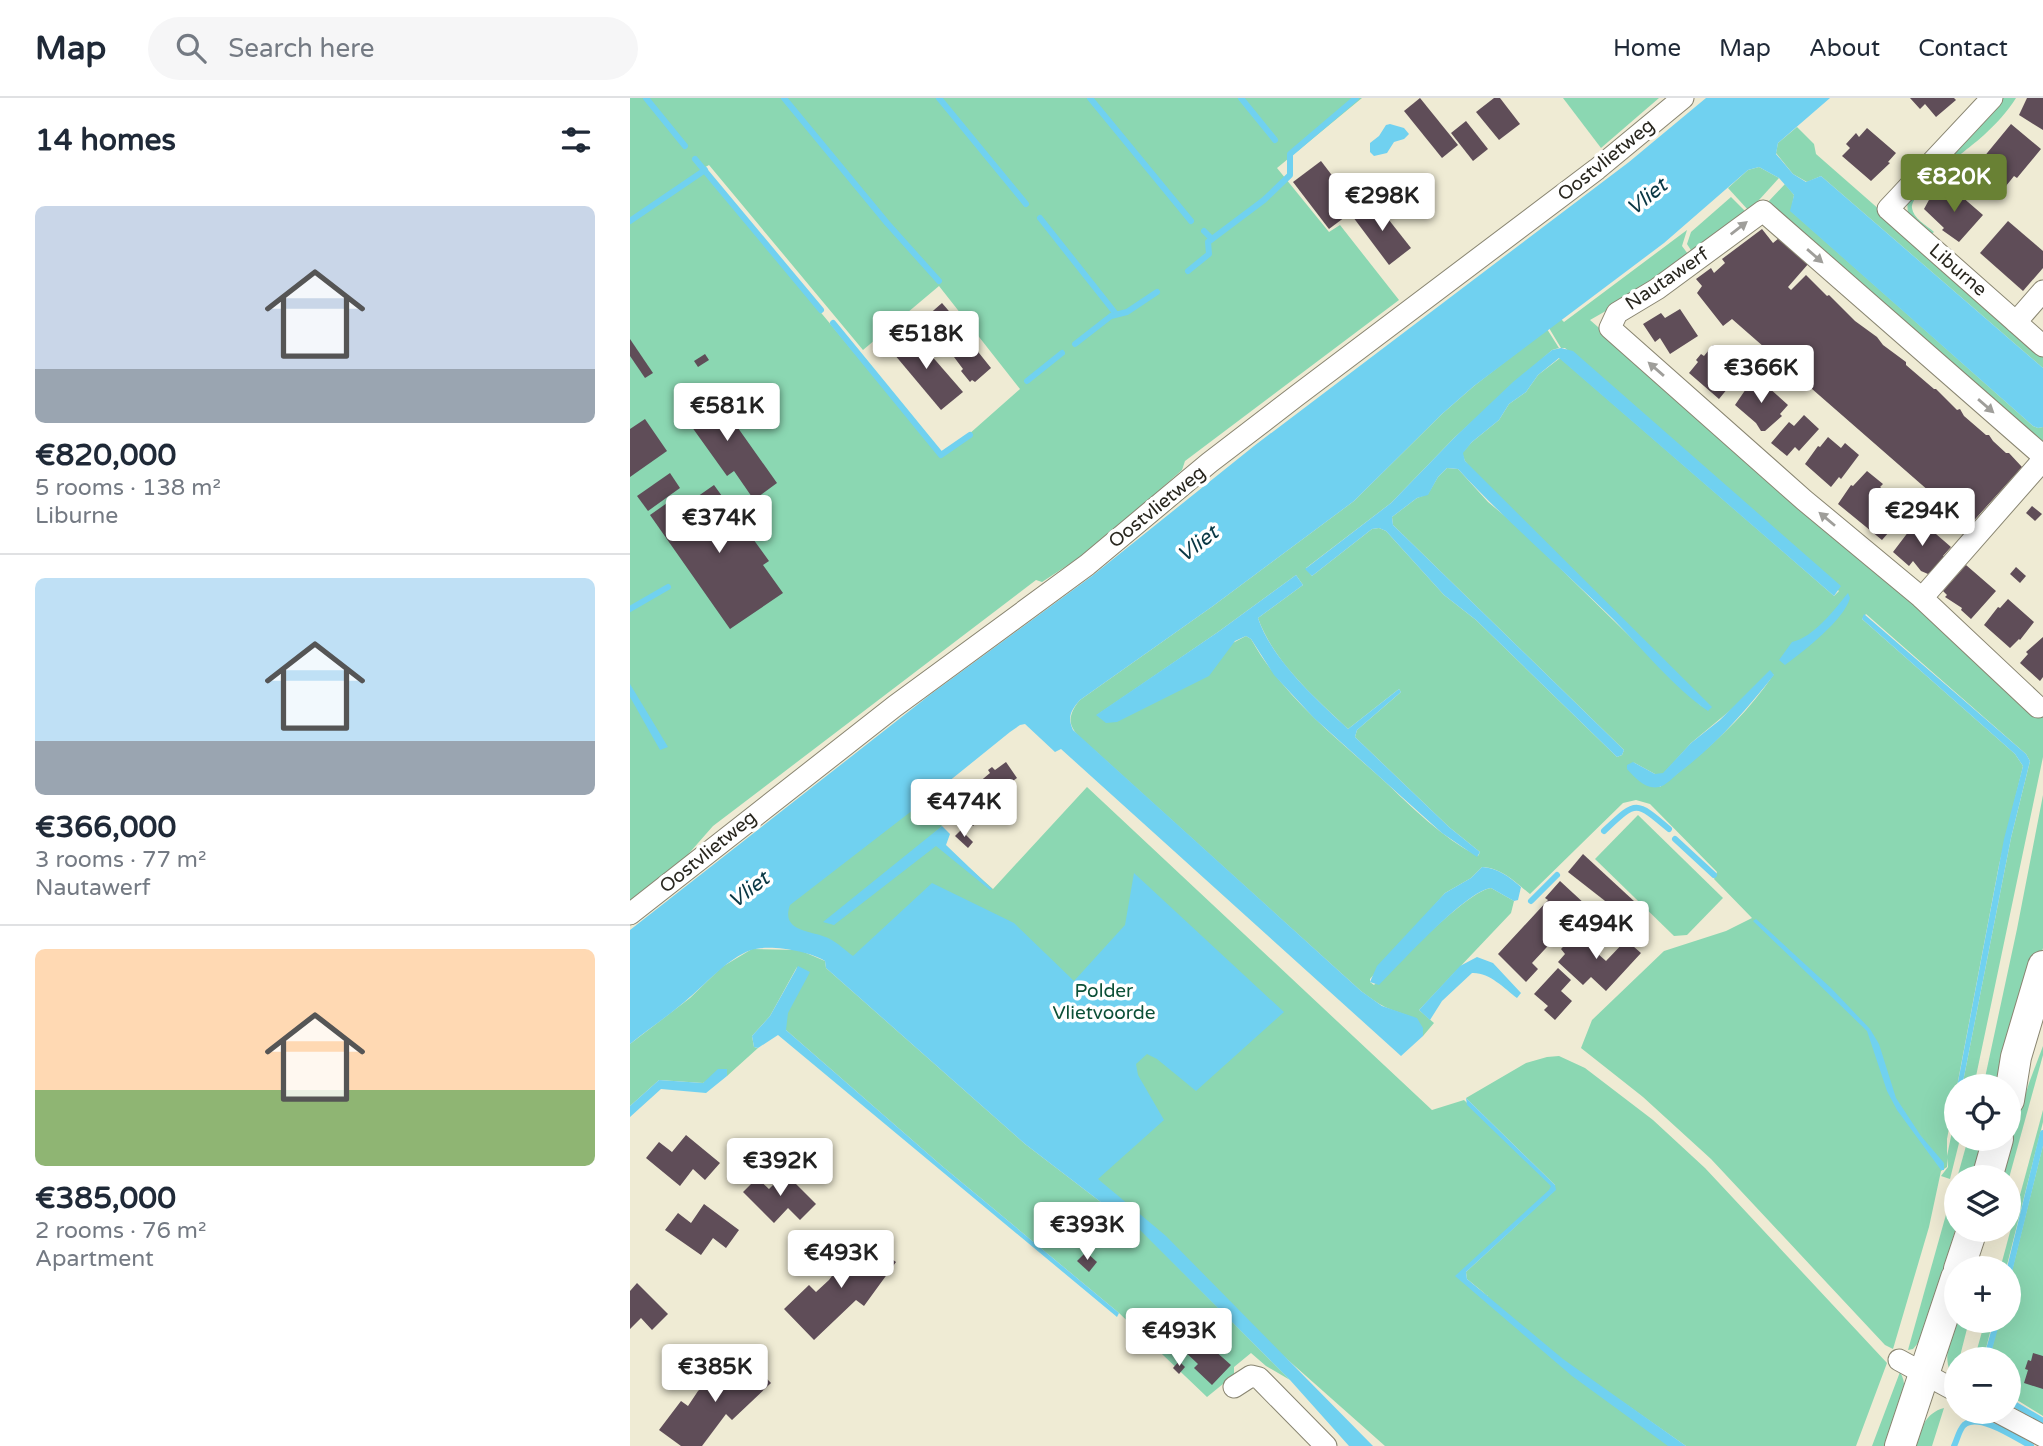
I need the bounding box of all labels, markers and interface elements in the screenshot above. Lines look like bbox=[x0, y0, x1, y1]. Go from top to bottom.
search box bbox=[148, 17, 638, 80]
text: Map bbox=[35, 29, 106, 68]
icon: search bbox=[172, 29, 210, 67]
text: Search here bbox=[228, 33, 374, 64]
text: Home bbox=[1613, 34, 1681, 63]
text: Map bbox=[1719, 34, 1771, 63]
text: About bbox=[1809, 34, 1880, 63]
text: Contact bbox=[1918, 34, 2008, 63]
street label: Oostvlietweg bbox=[1553, 114, 1659, 206]
icon: filters bbox=[557, 121, 595, 159]
text: 14 homes bbox=[35, 122, 176, 159]
pin: €820K bbox=[1905, 155, 2003, 214]
text: €820K bbox=[1917, 163, 1991, 191]
water label: Vliet bbox=[1622, 172, 1674, 221]
pin: €298K bbox=[1333, 174, 1431, 233]
text: €298K bbox=[1345, 182, 1419, 210]
one-way arrow bbox=[1730, 220, 1748, 235]
street label: Liburne bbox=[1925, 239, 1991, 301]
street label: Nautawerf bbox=[1621, 243, 1713, 315]
one-way arrow bbox=[1806, 248, 1824, 264]
icon: home bbox=[252, 251, 378, 377]
pin: €518K bbox=[877, 312, 975, 371]
text: €518K bbox=[889, 320, 963, 348]
pin: €366K bbox=[1712, 345, 1810, 405]
text: €366K bbox=[1724, 354, 1798, 382]
one-way arrow bbox=[1647, 361, 1665, 377]
pin: €581K bbox=[678, 384, 776, 443]
text: €581K bbox=[690, 392, 764, 420]
one-way arrow bbox=[1977, 398, 1995, 414]
text: €820,000 bbox=[35, 437, 176, 474]
street label: Oostvlietweg bbox=[1104, 461, 1210, 553]
text: 5 rooms · 138 m² bbox=[35, 474, 221, 502]
pin: €294K bbox=[1873, 489, 1971, 548]
pin: €374K bbox=[670, 496, 768, 555]
text: €294K bbox=[1885, 497, 1959, 525]
text: Liburne bbox=[35, 502, 118, 530]
text: €374K bbox=[682, 504, 756, 532]
one-way arrow bbox=[1819, 512, 1836, 527]
water label: Vliet bbox=[1173, 519, 1225, 568]
icon: home bbox=[252, 623, 378, 749]
pin: €474K bbox=[915, 780, 1013, 839]
text: €474K bbox=[927, 788, 1001, 816]
street label: Oostvlietweg bbox=[655, 806, 761, 898]
text: €366,000 bbox=[35, 809, 176, 846]
text: 3 rooms · 77 m² bbox=[35, 846, 206, 874]
water label: Vliet bbox=[724, 865, 776, 914]
text: Nautawerf bbox=[35, 874, 150, 902]
pin: €494K bbox=[1547, 902, 1645, 961]
text: €494K bbox=[1559, 910, 1633, 938]
park label: Polder Vlietvoorde bbox=[1052, 980, 1156, 1024]
icon: home bbox=[252, 994, 378, 1120]
map controls bbox=[1944, 1074, 2021, 1424]
button: locate bbox=[1944, 1074, 2021, 1151]
pin: €392K bbox=[731, 1138, 829, 1198]
text: €392K bbox=[743, 1147, 817, 1175]
button: layers bbox=[1944, 1165, 2021, 1242]
text: €385,000 bbox=[35, 1180, 176, 1217]
pin: €393K bbox=[1038, 1202, 1136, 1262]
text: €393K bbox=[1050, 1211, 1124, 1239]
text: 2 rooms · 76 m² bbox=[35, 1217, 206, 1245]
pin: €493K bbox=[792, 1230, 890, 1290]
text: €493K bbox=[804, 1239, 878, 1267]
text: Apartment bbox=[35, 1245, 154, 1273]
button: + bbox=[1944, 1256, 2021, 1333]
pin: €493K bbox=[1130, 1308, 1228, 1368]
text: €493K bbox=[1142, 1317, 1216, 1345]
pin: €385K bbox=[666, 1344, 764, 1404]
button: − bbox=[1944, 1347, 2021, 1424]
text: €385K bbox=[678, 1353, 752, 1381]

